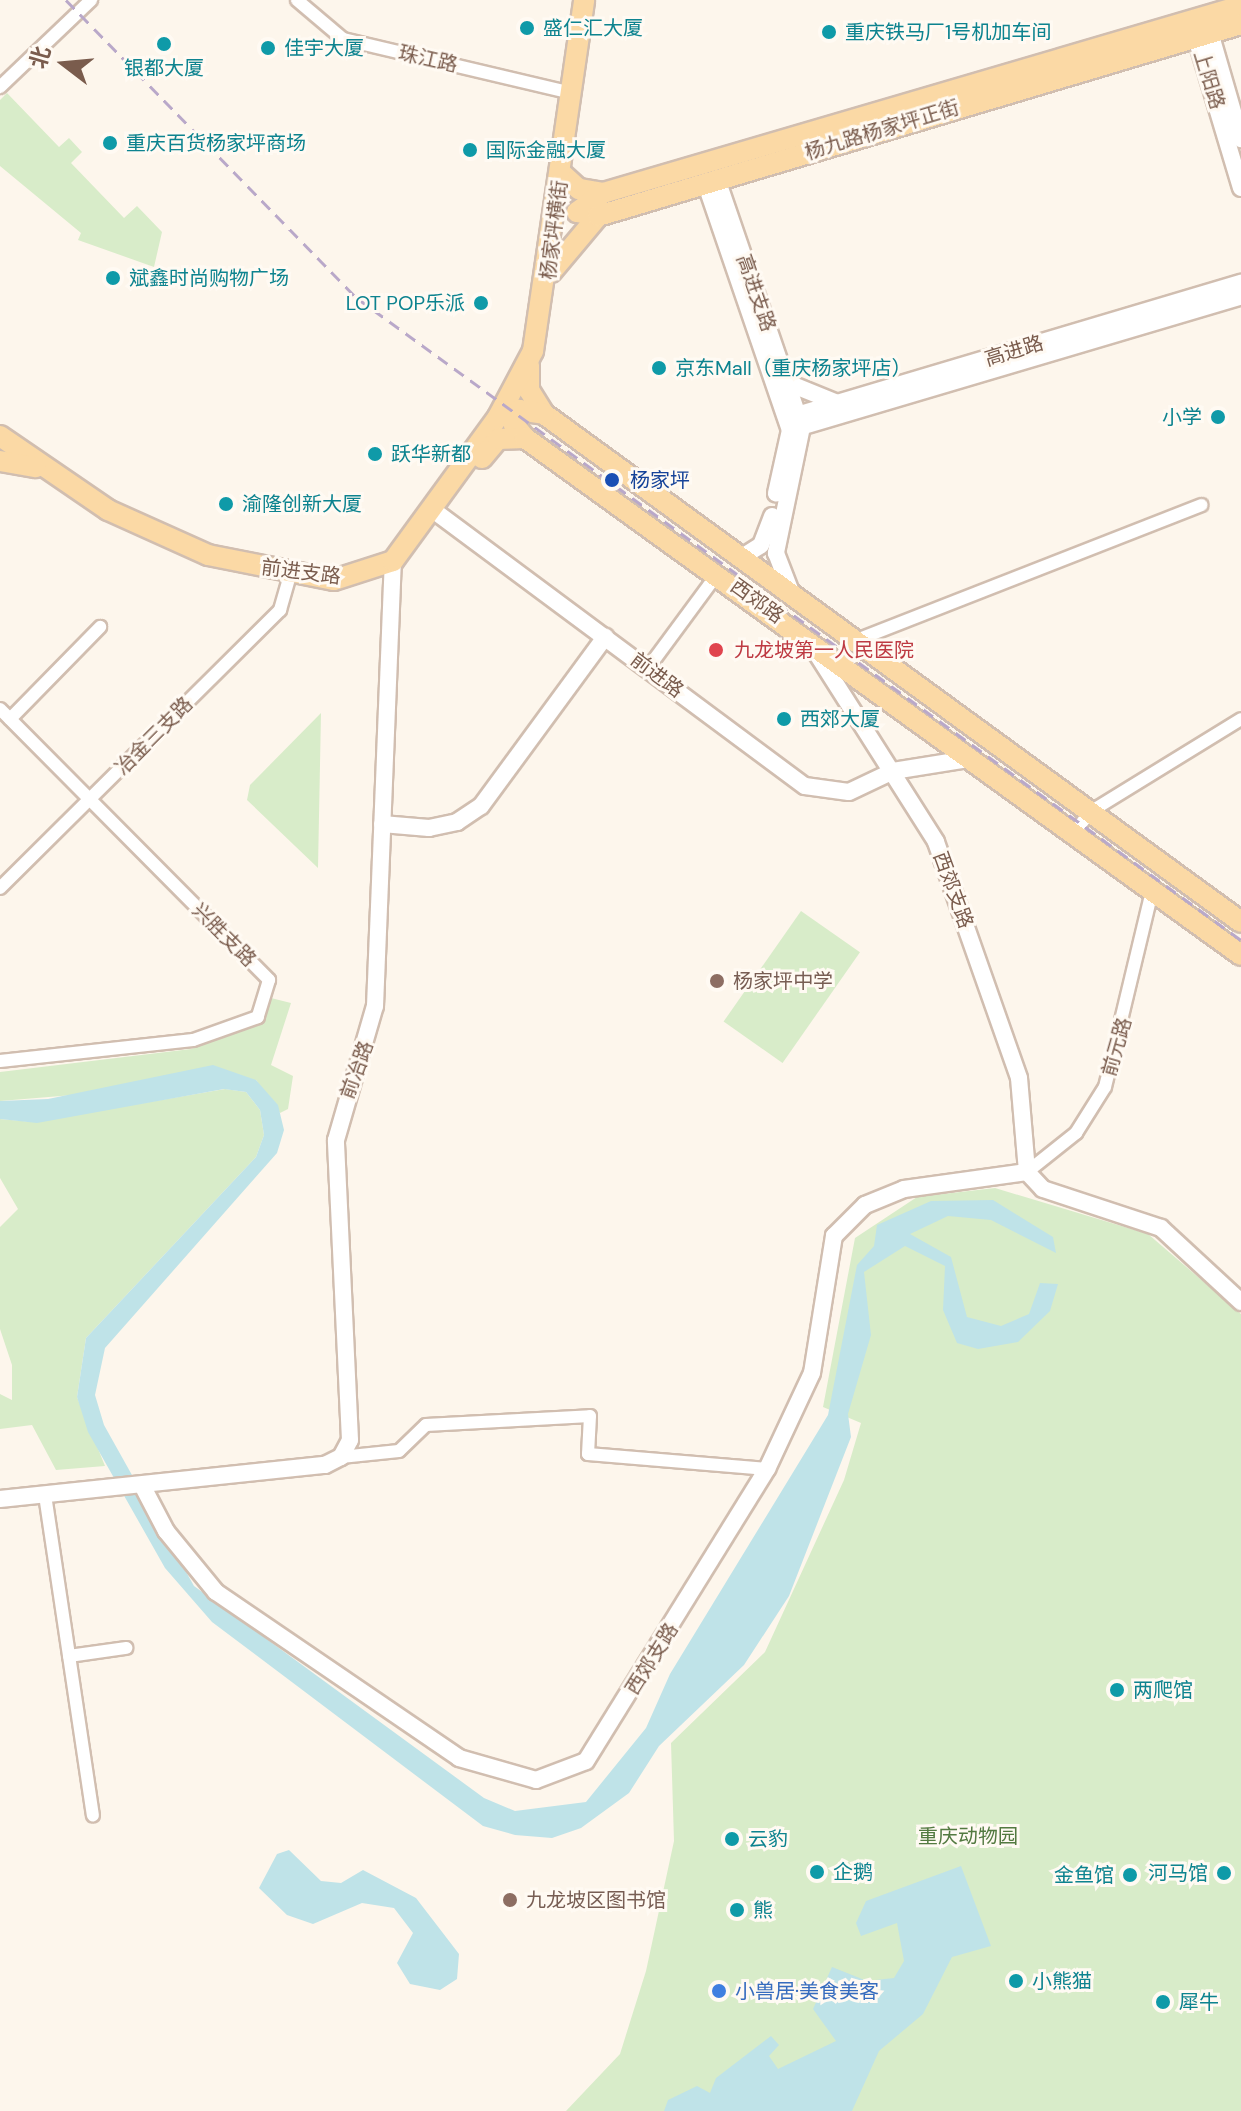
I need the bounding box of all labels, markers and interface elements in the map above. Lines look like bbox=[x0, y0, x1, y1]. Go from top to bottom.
place label: 盛仁汇大厦 bbox=[543, 16, 643, 40]
marker: 盛仁汇大厦 bbox=[518, 19, 536, 37]
place label: 重庆铁马厂1号机加车间 bbox=[845, 20, 1051, 44]
marker: 重庆铁马厂1号机加车间 bbox=[820, 23, 838, 41]
north arrow bbox=[24, 24, 104, 104]
marker: 银都大厦 bbox=[155, 35, 173, 53]
place label: 佳宇大厦 bbox=[284, 36, 364, 60]
marker: 佳宇大厦 bbox=[259, 39, 277, 57]
street label: 珠江路 bbox=[396, 41, 460, 77]
text: 北 bbox=[23, 43, 57, 72]
street label: 上阳路 bbox=[1189, 48, 1229, 112]
place label: 银都大厦 bbox=[124, 56, 204, 80]
street label: 杨九路杨家坪正街 bbox=[802, 95, 962, 165]
place label: 重庆百货杨家坪商场 bbox=[126, 131, 306, 155]
marker: 重庆百货杨家坪商场 bbox=[101, 134, 119, 152]
place label: 国际金融大厦 bbox=[486, 138, 606, 162]
marker: 国际金融大厦 bbox=[461, 141, 479, 159]
street label: 杨家坪横街 bbox=[536, 179, 572, 281]
street label: 高进支路 bbox=[732, 251, 780, 335]
place label: 斌鑫时尚购物广场 bbox=[129, 266, 289, 290]
marker: 斌鑫时尚购物广场 bbox=[104, 269, 122, 287]
place label: LOT POP乐派 bbox=[346, 291, 465, 315]
marker: LOT POP乐派 bbox=[472, 294, 490, 312]
street label: 高进路 bbox=[982, 331, 1046, 371]
place label: 京东Mall（重庆杨家坪店） bbox=[675, 356, 912, 380]
marker: 京东Mall（重庆杨家坪店） bbox=[650, 359, 668, 377]
place label: 小学 bbox=[1162, 405, 1202, 429]
marker: 小学 bbox=[1209, 408, 1227, 426]
place label: 跃华新都 bbox=[391, 442, 471, 466]
marker: 跃华新都 bbox=[366, 445, 384, 463]
place label: 杨家坪 bbox=[630, 468, 690, 492]
marker: 杨家坪 bbox=[601, 469, 623, 491]
place label: 渝隆创新大厦 bbox=[242, 492, 362, 516]
marker: 渝隆创新大厦 bbox=[217, 495, 235, 513]
street label: 前进支路 bbox=[260, 555, 342, 589]
street label: 西郊路 bbox=[726, 574, 788, 628]
place label: 九龙坡第一人民医院 bbox=[734, 638, 914, 662]
marker: 九龙坡第一人民医院 bbox=[705, 639, 727, 661]
street label: 前进路 bbox=[626, 647, 688, 703]
street label: 冶金三支路 bbox=[110, 692, 198, 780]
place label: 西郊大厦 bbox=[800, 707, 880, 731]
marker: 西郊大厦 bbox=[775, 710, 793, 728]
street label: 西郊支路 bbox=[928, 848, 978, 932]
street label: 兴胜支路 bbox=[187, 898, 261, 972]
place label: 杨家坪中学 bbox=[733, 969, 833, 993]
marker: 杨家坪中学 bbox=[708, 972, 726, 990]
street label: 前元路 bbox=[1097, 1015, 1137, 1079]
street label: 前冶路 bbox=[335, 1038, 379, 1102]
street label: 西郊支路 bbox=[621, 1619, 683, 1699]
place label: 两爬馆 bbox=[1133, 1678, 1193, 1702]
marker: 两爬馆 bbox=[1108, 1681, 1126, 1699]
park label: 重庆动物园 bbox=[918, 1824, 1018, 1848]
place label: 云豹 bbox=[748, 1827, 788, 1851]
marker: 云豹 bbox=[723, 1830, 741, 1848]
place label: 企鹅 bbox=[833, 1860, 873, 1884]
place label: 河马馆 bbox=[1148, 1861, 1208, 1885]
marker: 企鹅 bbox=[808, 1863, 826, 1881]
place label: 金鱼馆 bbox=[1054, 1863, 1114, 1887]
marker: 河马馆 bbox=[1215, 1864, 1233, 1882]
marker: 金鱼馆 bbox=[1121, 1866, 1139, 1884]
place label: 九龙坡区图书馆 bbox=[526, 1888, 666, 1912]
marker: 九龙坡区图书馆 bbox=[501, 1891, 519, 1909]
place label: 熊 bbox=[753, 1898, 773, 1922]
marker: 熊 bbox=[728, 1901, 746, 1919]
place label: 小熊猫 bbox=[1032, 1969, 1092, 1993]
marker: 小熊猫 bbox=[1007, 1972, 1025, 1990]
place label: 小兽居·美食美客 bbox=[735, 1979, 879, 2003]
marker: 小兽居·美食美客 bbox=[710, 1982, 728, 2000]
place label: 犀牛 bbox=[1179, 1990, 1219, 2014]
marker: 犀牛 bbox=[1154, 1993, 1172, 2011]

